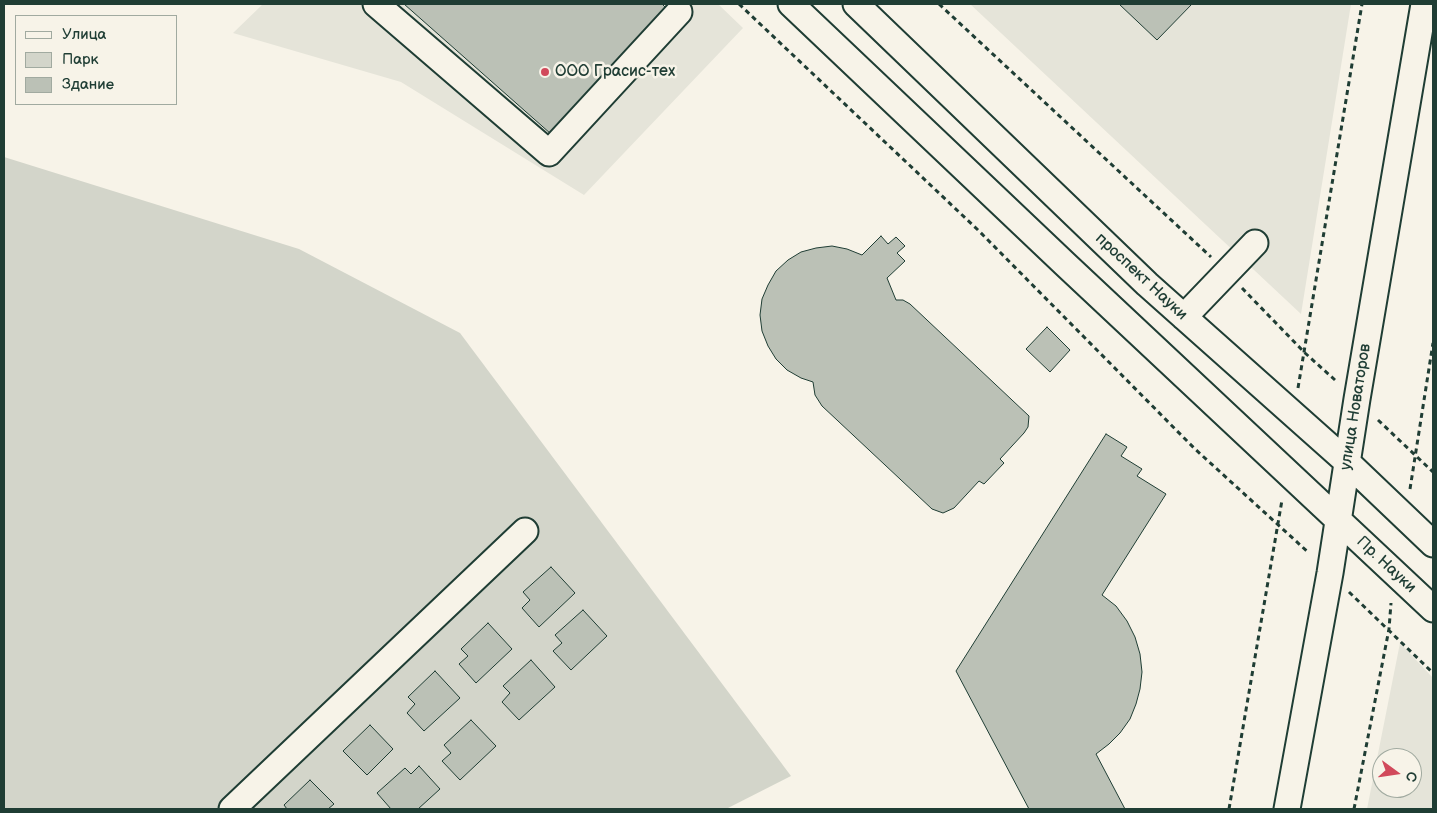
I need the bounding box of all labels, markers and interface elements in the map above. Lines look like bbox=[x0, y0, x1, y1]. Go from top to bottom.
legend bbox=[15, 15, 178, 105]
text: Улица bbox=[62, 25, 106, 44]
text: Парк bbox=[62, 50, 99, 69]
place label: ООО Грасис-тех bbox=[555, 62, 675, 82]
marker: ООО Грасис-тех bbox=[539, 66, 551, 78]
text: Здание bbox=[62, 75, 114, 94]
street label: проспект Науки bbox=[1091, 229, 1191, 325]
street label: улица Новаторов bbox=[1337, 342, 1375, 472]
street label: Пр. Науки bbox=[1352, 533, 1420, 597]
north arrow bbox=[1372, 748, 1422, 798]
text: С bbox=[1402, 770, 1420, 783]

